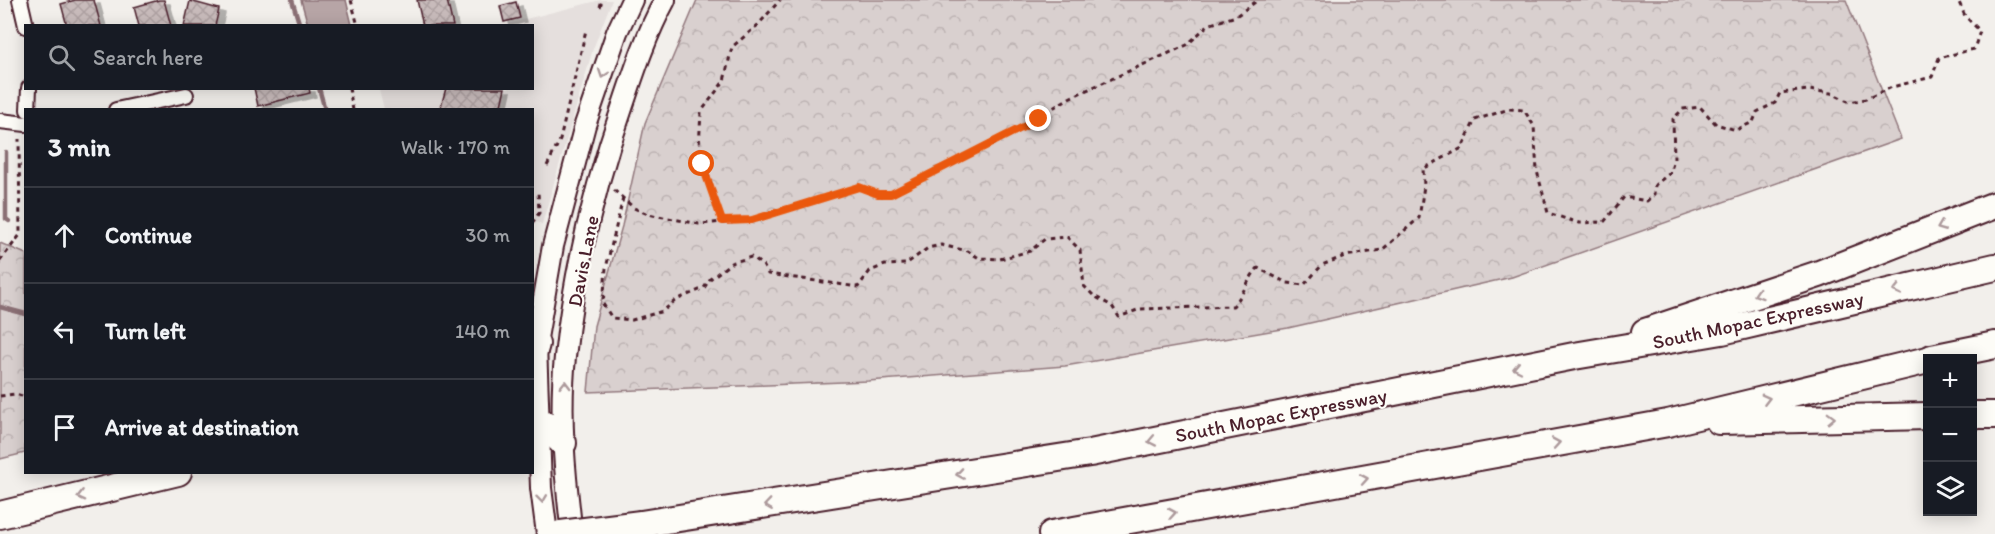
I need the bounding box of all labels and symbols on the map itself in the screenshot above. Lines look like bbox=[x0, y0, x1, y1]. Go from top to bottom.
one-way arrow bbox=[597, 68, 610, 79]
route end bbox=[1025, 105, 1051, 131]
route start bbox=[688, 150, 714, 176]
street label: Davis Lane bbox=[562, 213, 604, 309]
one-way arrow bbox=[1936, 220, 1947, 232]
one-way arrow bbox=[1892, 282, 1902, 295]
street label: South Mopac Expressway bbox=[1650, 286, 1866, 354]
one-way arrow bbox=[1753, 287, 1764, 300]
one-way arrow bbox=[1512, 361, 1522, 374]
one-way arrow bbox=[558, 380, 571, 389]
street label: South Mopac Expressway bbox=[1173, 383, 1389, 447]
one-way arrow bbox=[1760, 393, 1770, 406]
one-way arrow bbox=[1827, 412, 1836, 425]
one-way arrow bbox=[1148, 434, 1158, 447]
one-way arrow bbox=[1550, 437, 1560, 450]
one-way arrow bbox=[956, 468, 965, 480]
one-way arrow bbox=[1359, 473, 1369, 485]
one-way arrow bbox=[76, 488, 86, 501]
one-way arrow bbox=[536, 494, 548, 503]
one-way arrow bbox=[763, 498, 772, 510]
one-way arrow bbox=[1167, 507, 1177, 520]

